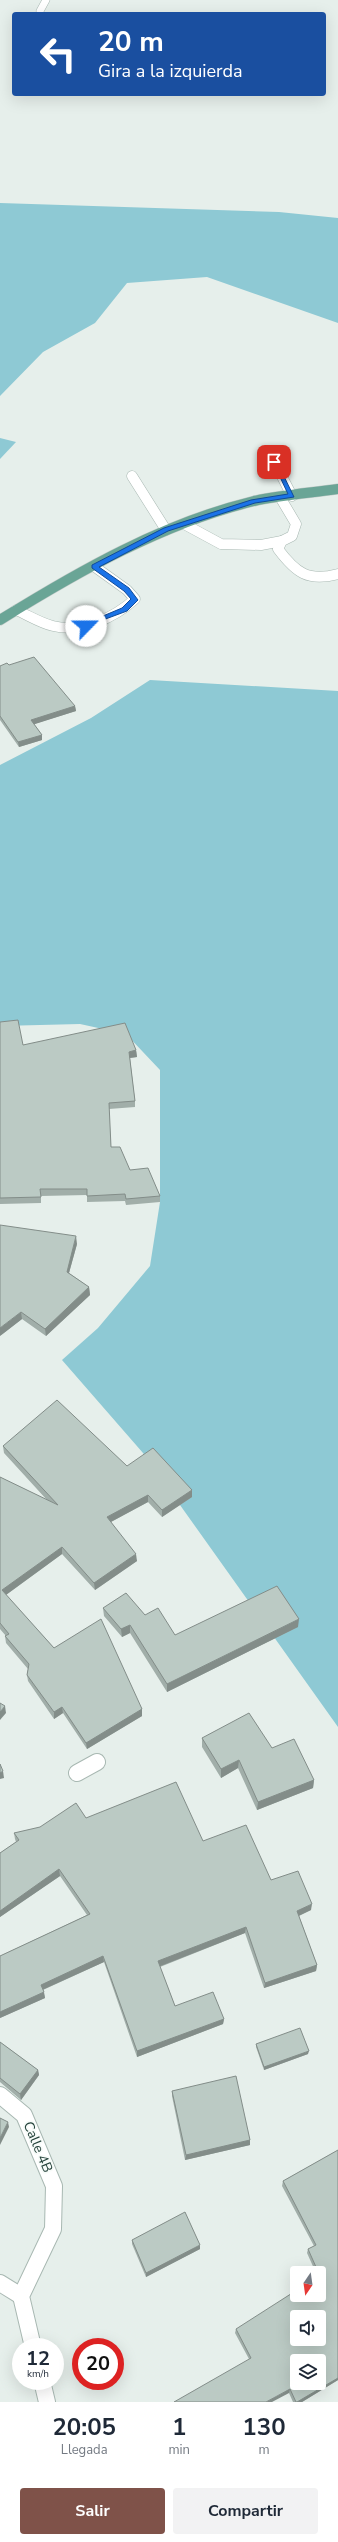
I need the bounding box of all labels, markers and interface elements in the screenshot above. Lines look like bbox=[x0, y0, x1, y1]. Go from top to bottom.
text: 20 m bbox=[98, 23, 164, 61]
icon: left bbox=[32, 28, 84, 80]
text: Gira a la izquierda bbox=[98, 59, 242, 83]
pin bbox=[257, 445, 291, 479]
icon: arrive bbox=[263, 451, 285, 473]
position arrow bbox=[65, 605, 107, 647]
street label: Calle 4B bbox=[19, 2119, 57, 2175]
north arrow bbox=[290, 2266, 326, 2302]
map controls bbox=[290, 2266, 326, 2390]
button: sound bbox=[290, 2310, 326, 2346]
speed limit sign: 20 bbox=[72, 2338, 124, 2390]
text: 12 bbox=[26, 2345, 50, 2372]
button: layers bbox=[290, 2354, 326, 2390]
text: km/h bbox=[27, 2367, 49, 2381]
text: 20:05 bbox=[52, 2411, 116, 2443]
text: 1 bbox=[172, 2411, 186, 2443]
text: 130 bbox=[242, 2411, 286, 2443]
text: Llegada bbox=[61, 2441, 108, 2459]
text: min bbox=[168, 2441, 190, 2459]
text: m bbox=[258, 2441, 270, 2459]
button: Salir bbox=[20, 2488, 165, 2534]
button: Compartir bbox=[173, 2488, 318, 2534]

